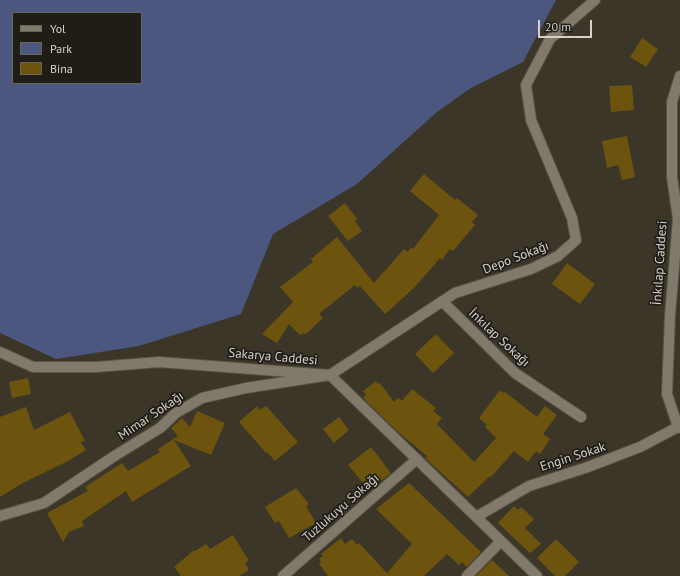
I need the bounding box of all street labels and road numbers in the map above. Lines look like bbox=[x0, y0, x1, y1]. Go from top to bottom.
street label: İnkılap Caddesi bbox=[649, 220, 671, 306]
street label: Depo Sokağı bbox=[481, 238, 551, 278]
street label: İnkılap Sokağı bbox=[465, 306, 533, 370]
street label: Sakarya Caddesi bbox=[228, 345, 318, 369]
street label: Mimar Sokağı bbox=[115, 388, 187, 444]
street label: Engin Sokak bbox=[538, 439, 608, 475]
street label: Tuzlukuyu Sokağı bbox=[300, 471, 382, 545]

